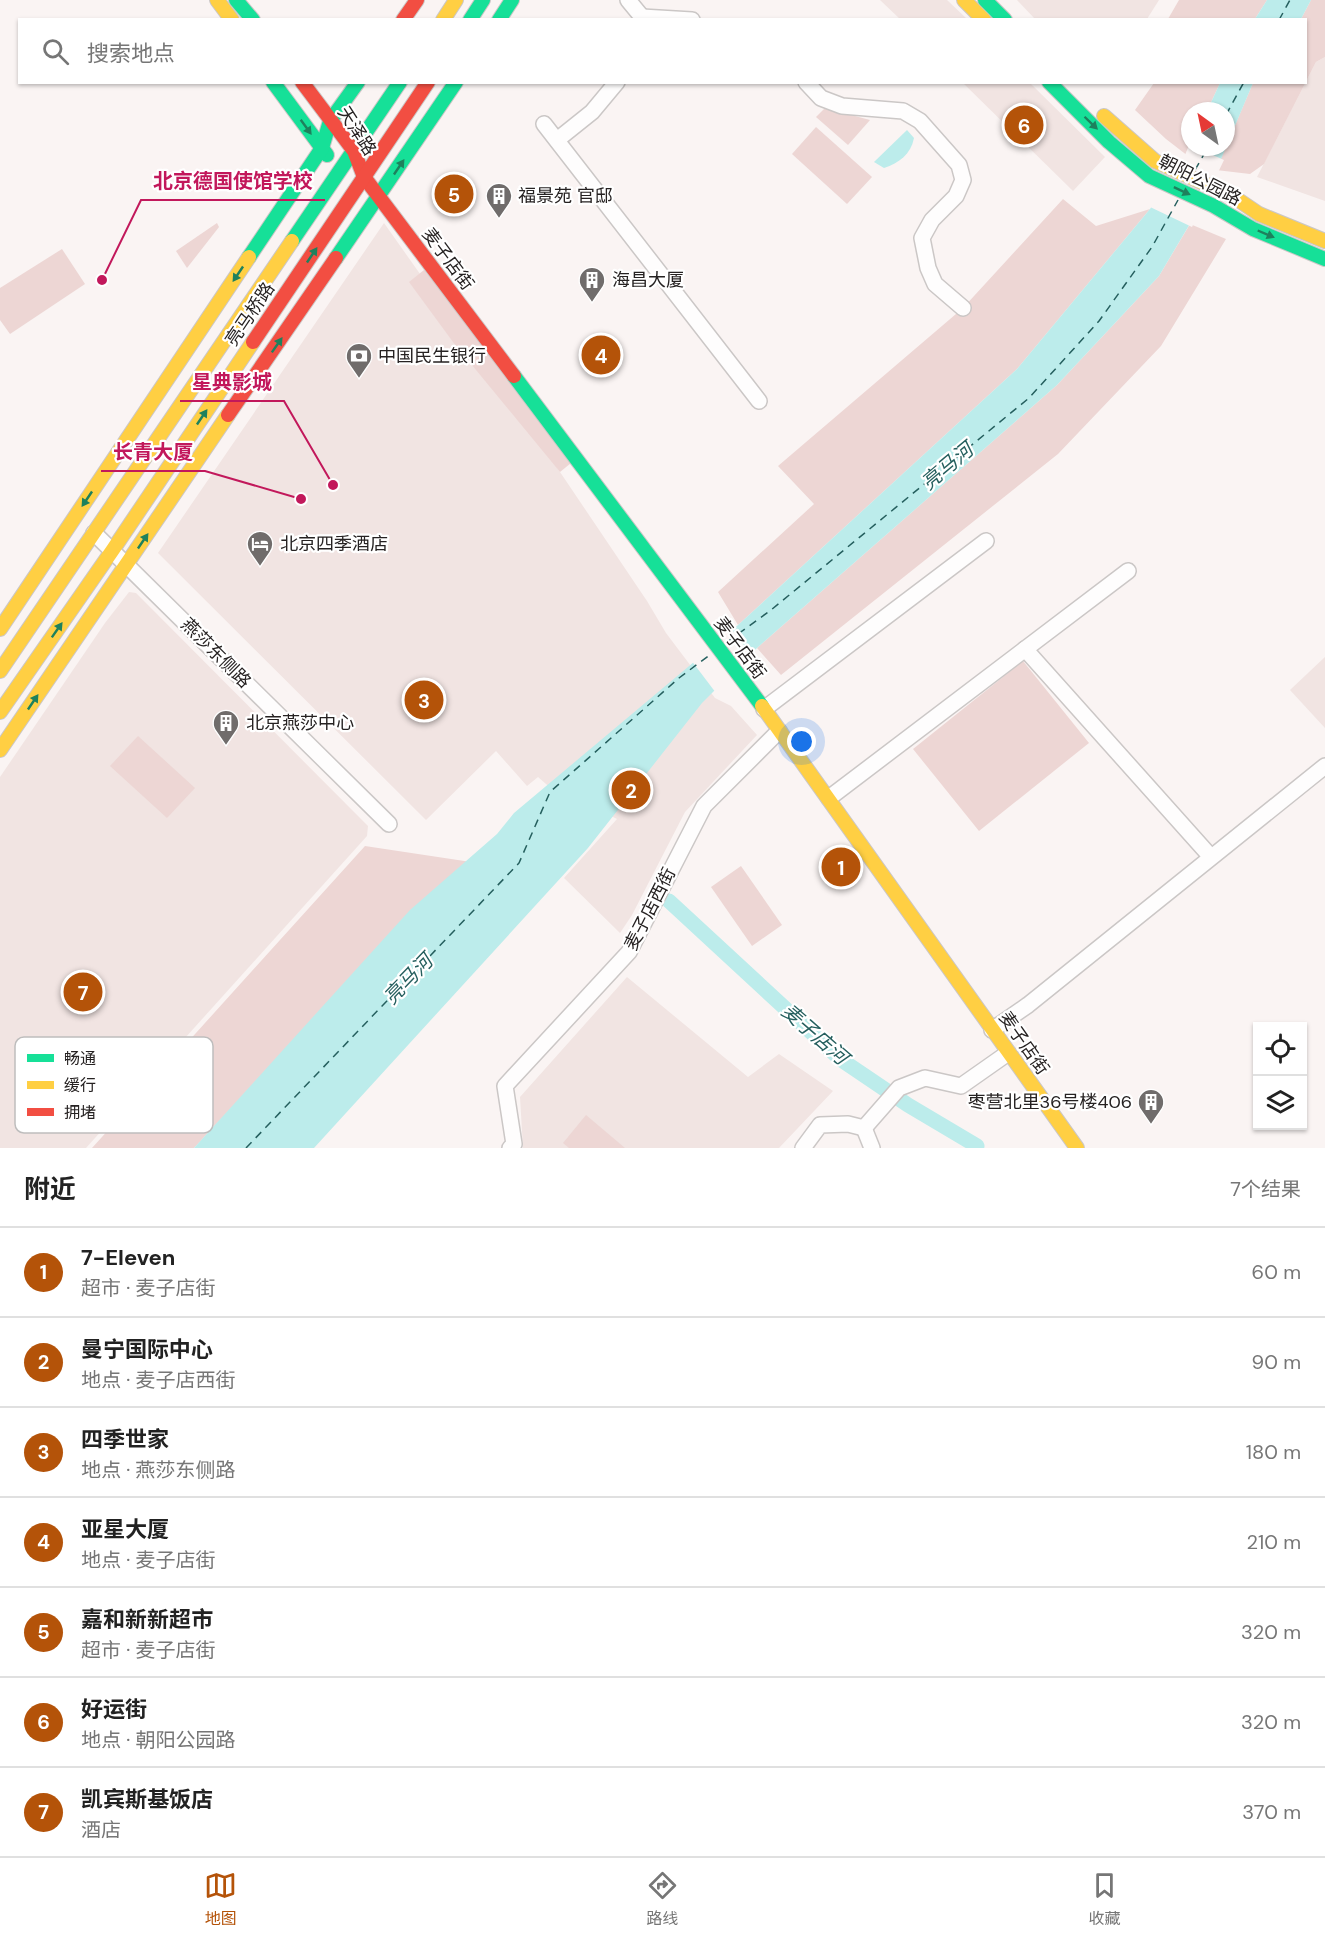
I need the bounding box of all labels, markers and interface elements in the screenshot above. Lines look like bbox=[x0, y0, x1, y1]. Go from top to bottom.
search box bbox=[18, 18, 1307, 84]
icon: search bbox=[39, 35, 72, 68]
text: 搜索地点 bbox=[87, 39, 175, 68]
street label: 天泽路 bbox=[332, 102, 382, 160]
pin: 6 bbox=[1004, 102, 1044, 148]
north arrow bbox=[1181, 102, 1235, 156]
one-way arrow bbox=[1083, 116, 1097, 130]
one-way arrow bbox=[300, 119, 312, 135]
street label: 朝阳公园路 bbox=[1154, 149, 1246, 211]
one-way arrow bbox=[393, 160, 405, 176]
callout: 北京德国使馆学校 bbox=[141, 162, 325, 200]
text: 北京德国使馆学校 bbox=[153, 168, 313, 194]
pin: 5 bbox=[434, 172, 474, 216]
building icon: 福景苑 官邸 bbox=[484, 181, 514, 219]
place label: 福景苑 官邸 bbox=[518, 184, 613, 208]
one-way arrow bbox=[1173, 187, 1190, 196]
street label: 麦子店街 bbox=[417, 223, 479, 295]
one-way arrow bbox=[1257, 229, 1275, 239]
one-way arrow bbox=[306, 247, 317, 263]
one-way arrow bbox=[233, 265, 244, 282]
building icon: 海昌大厦 bbox=[577, 265, 607, 303]
place label: 海昌大厦 bbox=[612, 268, 684, 292]
street label: 亮马桥路 bbox=[220, 277, 280, 351]
pin: 4 bbox=[582, 332, 620, 378]
one-way arrow bbox=[271, 338, 283, 354]
bank icon: 中国民生银行 bbox=[344, 341, 374, 379]
place label: 中国民生银行 bbox=[378, 344, 486, 368]
callout: 星典影城 bbox=[180, 363, 284, 401]
text: 星典影城 bbox=[192, 369, 272, 395]
one-way arrow bbox=[197, 408, 208, 425]
callout: 长青大厦 bbox=[101, 433, 205, 471]
water label: 亮马河 bbox=[916, 434, 981, 495]
text: 长青大厦 bbox=[113, 439, 193, 465]
one-way arrow bbox=[81, 491, 93, 507]
hotel icon: 北京四季酒店 bbox=[245, 529, 275, 567]
one-way arrow bbox=[137, 532, 148, 549]
place label: 北京四季酒店 bbox=[280, 532, 388, 556]
street label: 麦子店街 bbox=[709, 612, 771, 684]
street label: 燕莎东侧路 bbox=[176, 613, 256, 693]
one-way arrow bbox=[51, 622, 62, 638]
pin: 3 bbox=[404, 678, 444, 722]
one-way arrow bbox=[27, 694, 38, 710]
building icon: 北京燕莎中心 bbox=[211, 708, 241, 746]
place label: 北京燕莎中心 bbox=[246, 711, 354, 735]
your location bbox=[787, 727, 816, 756]
pin: 2 bbox=[612, 768, 650, 812]
pin: 1 bbox=[822, 844, 860, 890]
street label: 麦子店西街 bbox=[619, 863, 681, 955]
water label: 亮马河 bbox=[378, 946, 441, 1010]
pin: 7 bbox=[64, 970, 103, 1014]
water label: 麦子店河 bbox=[776, 998, 857, 1073]
street label: 麦子店街 bbox=[994, 1007, 1054, 1079]
map controls bbox=[1253, 1022, 1307, 1130]
button: locate bbox=[1253, 1022, 1307, 1076]
legend bbox=[15, 1037, 213, 1133]
text: 畅通 bbox=[64, 1048, 96, 1069]
text: 缓行 bbox=[64, 1075, 96, 1096]
button: layers bbox=[1253, 1076, 1307, 1130]
building icon: 枣营北里36号楼406 bbox=[1136, 1087, 1166, 1125]
place label: 枣营北里36号楼406 bbox=[968, 1090, 1132, 1114]
text: 拥堵 bbox=[64, 1102, 96, 1123]
text: 附近 bbox=[24, 1172, 76, 1206]
text: 7个结果 bbox=[1230, 1176, 1301, 1202]
text: 7-Eleven bbox=[81, 1243, 175, 1272]
text: 1 bbox=[40, 1259, 47, 1285]
text: 60 m bbox=[1252, 1259, 1301, 1285]
text: 超市 · 麦子店街 bbox=[81, 1275, 216, 1301]
text: 曼宁国际中心 bbox=[81, 1335, 213, 1364]
text: 2 bbox=[38, 1349, 49, 1375]
text: 90 m bbox=[1252, 1349, 1301, 1375]
text: 地点 · 麦子店西街 bbox=[81, 1367, 236, 1393]
text: 四季世家 bbox=[81, 1425, 169, 1454]
text: 3 bbox=[37, 1439, 50, 1465]
text: 180 m bbox=[1246, 1439, 1301, 1465]
text: 地点 · 燕莎东侧路 bbox=[81, 1457, 236, 1483]
text: 亚星大厦 bbox=[81, 1515, 169, 1544]
text: 4 bbox=[37, 1529, 50, 1555]
text: 210 m bbox=[1246, 1529, 1301, 1555]
text: 地点 · 麦子店街 bbox=[81, 1547, 216, 1573]
text: 嘉和新新超市 bbox=[81, 1605, 213, 1634]
text: 5 bbox=[37, 1619, 50, 1645]
text: 320 m bbox=[1241, 1619, 1301, 1645]
text: 超市 · 麦子店街 bbox=[81, 1637, 216, 1663]
text: 好运街 bbox=[81, 1695, 147, 1724]
text: 6 bbox=[37, 1709, 50, 1735]
text: 320 m bbox=[1241, 1709, 1301, 1735]
text: 地点 · 朝阳公园路 bbox=[81, 1727, 236, 1753]
text: 凯宾斯基饭店 bbox=[81, 1785, 213, 1814]
text: 7 bbox=[38, 1799, 49, 1825]
text: 370 m bbox=[1242, 1799, 1301, 1825]
text: 酒店 bbox=[81, 1817, 121, 1843]
tab: 地图 bbox=[204, 1869, 237, 1929]
tab: 路线 bbox=[646, 1869, 679, 1929]
tab: 收藏 bbox=[1088, 1869, 1121, 1929]

